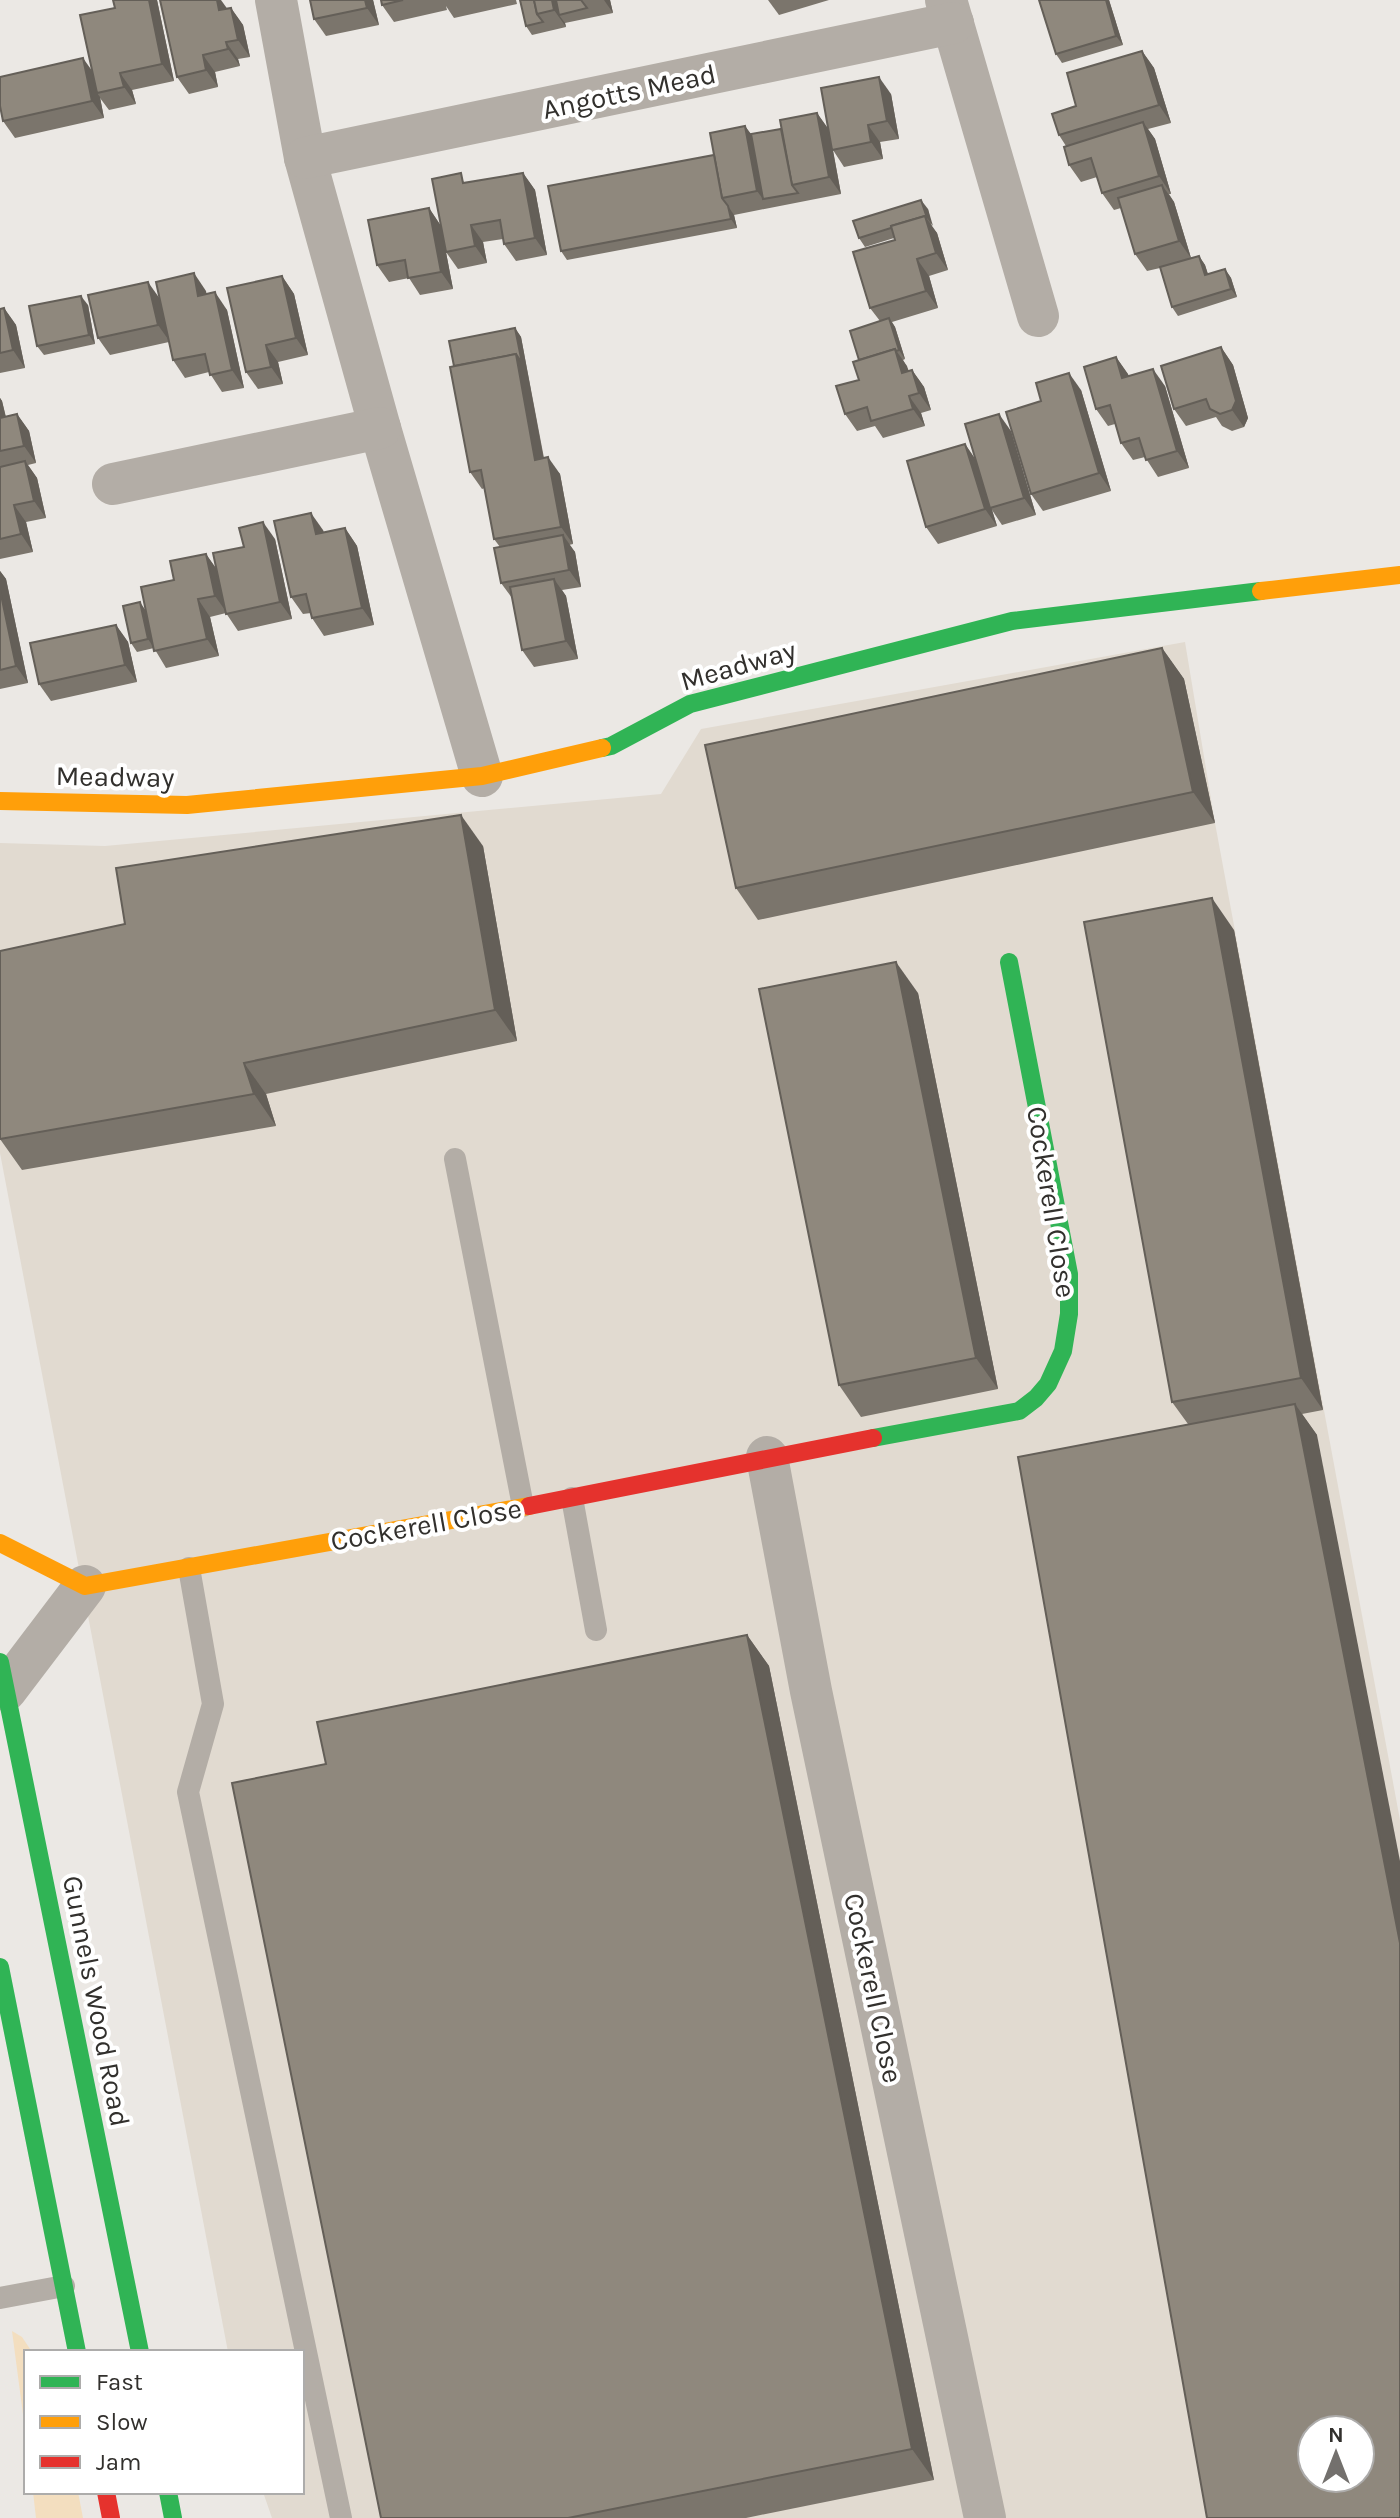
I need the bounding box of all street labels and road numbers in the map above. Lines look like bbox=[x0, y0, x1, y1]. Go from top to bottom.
street label: Angotts Mead bbox=[539, 57, 719, 126]
street label: Meadway bbox=[676, 633, 800, 698]
street label: Meadway bbox=[55, 759, 175, 794]
street label: Cockerell Close bbox=[1020, 1104, 1083, 1300]
street label: Cockerell Close bbox=[328, 1491, 524, 1558]
street label: Gunnels Wood Road bbox=[56, 1873, 137, 2129]
street label: Cockerell Close bbox=[837, 1890, 910, 2086]

